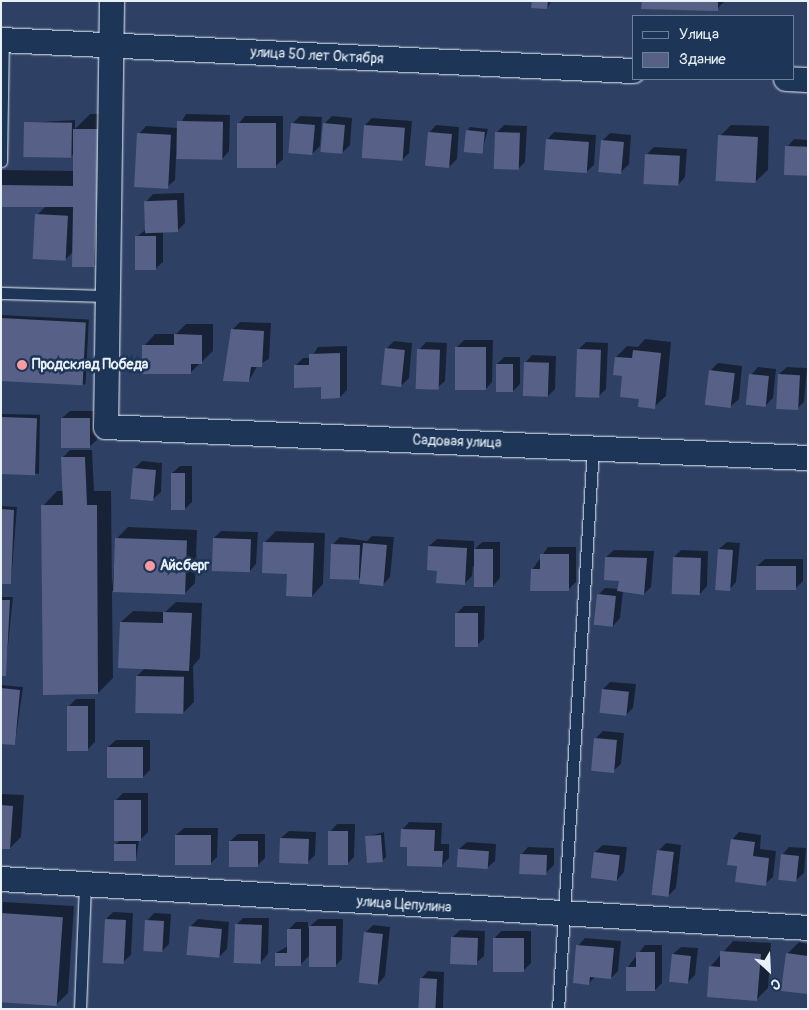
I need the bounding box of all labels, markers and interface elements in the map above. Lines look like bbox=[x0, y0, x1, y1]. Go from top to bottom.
legend bbox=[632, 15, 794, 80]
text: Улица bbox=[679, 25, 719, 44]
street label: улица 50 лет Октября bbox=[250, 44, 384, 68]
text: Здание bbox=[679, 50, 726, 69]
place label: Продсклад Победа bbox=[32, 357, 148, 373]
marker: Продсклад Победа bbox=[16, 359, 28, 371]
street label: Садовая улица bbox=[412, 432, 502, 452]
place label: Айсберг bbox=[160, 558, 209, 574]
marker: Айсберг bbox=[144, 560, 156, 572]
street label: улица Цепулина bbox=[356, 893, 452, 917]
north arrow bbox=[744, 945, 794, 995]
text: С bbox=[768, 975, 783, 994]

